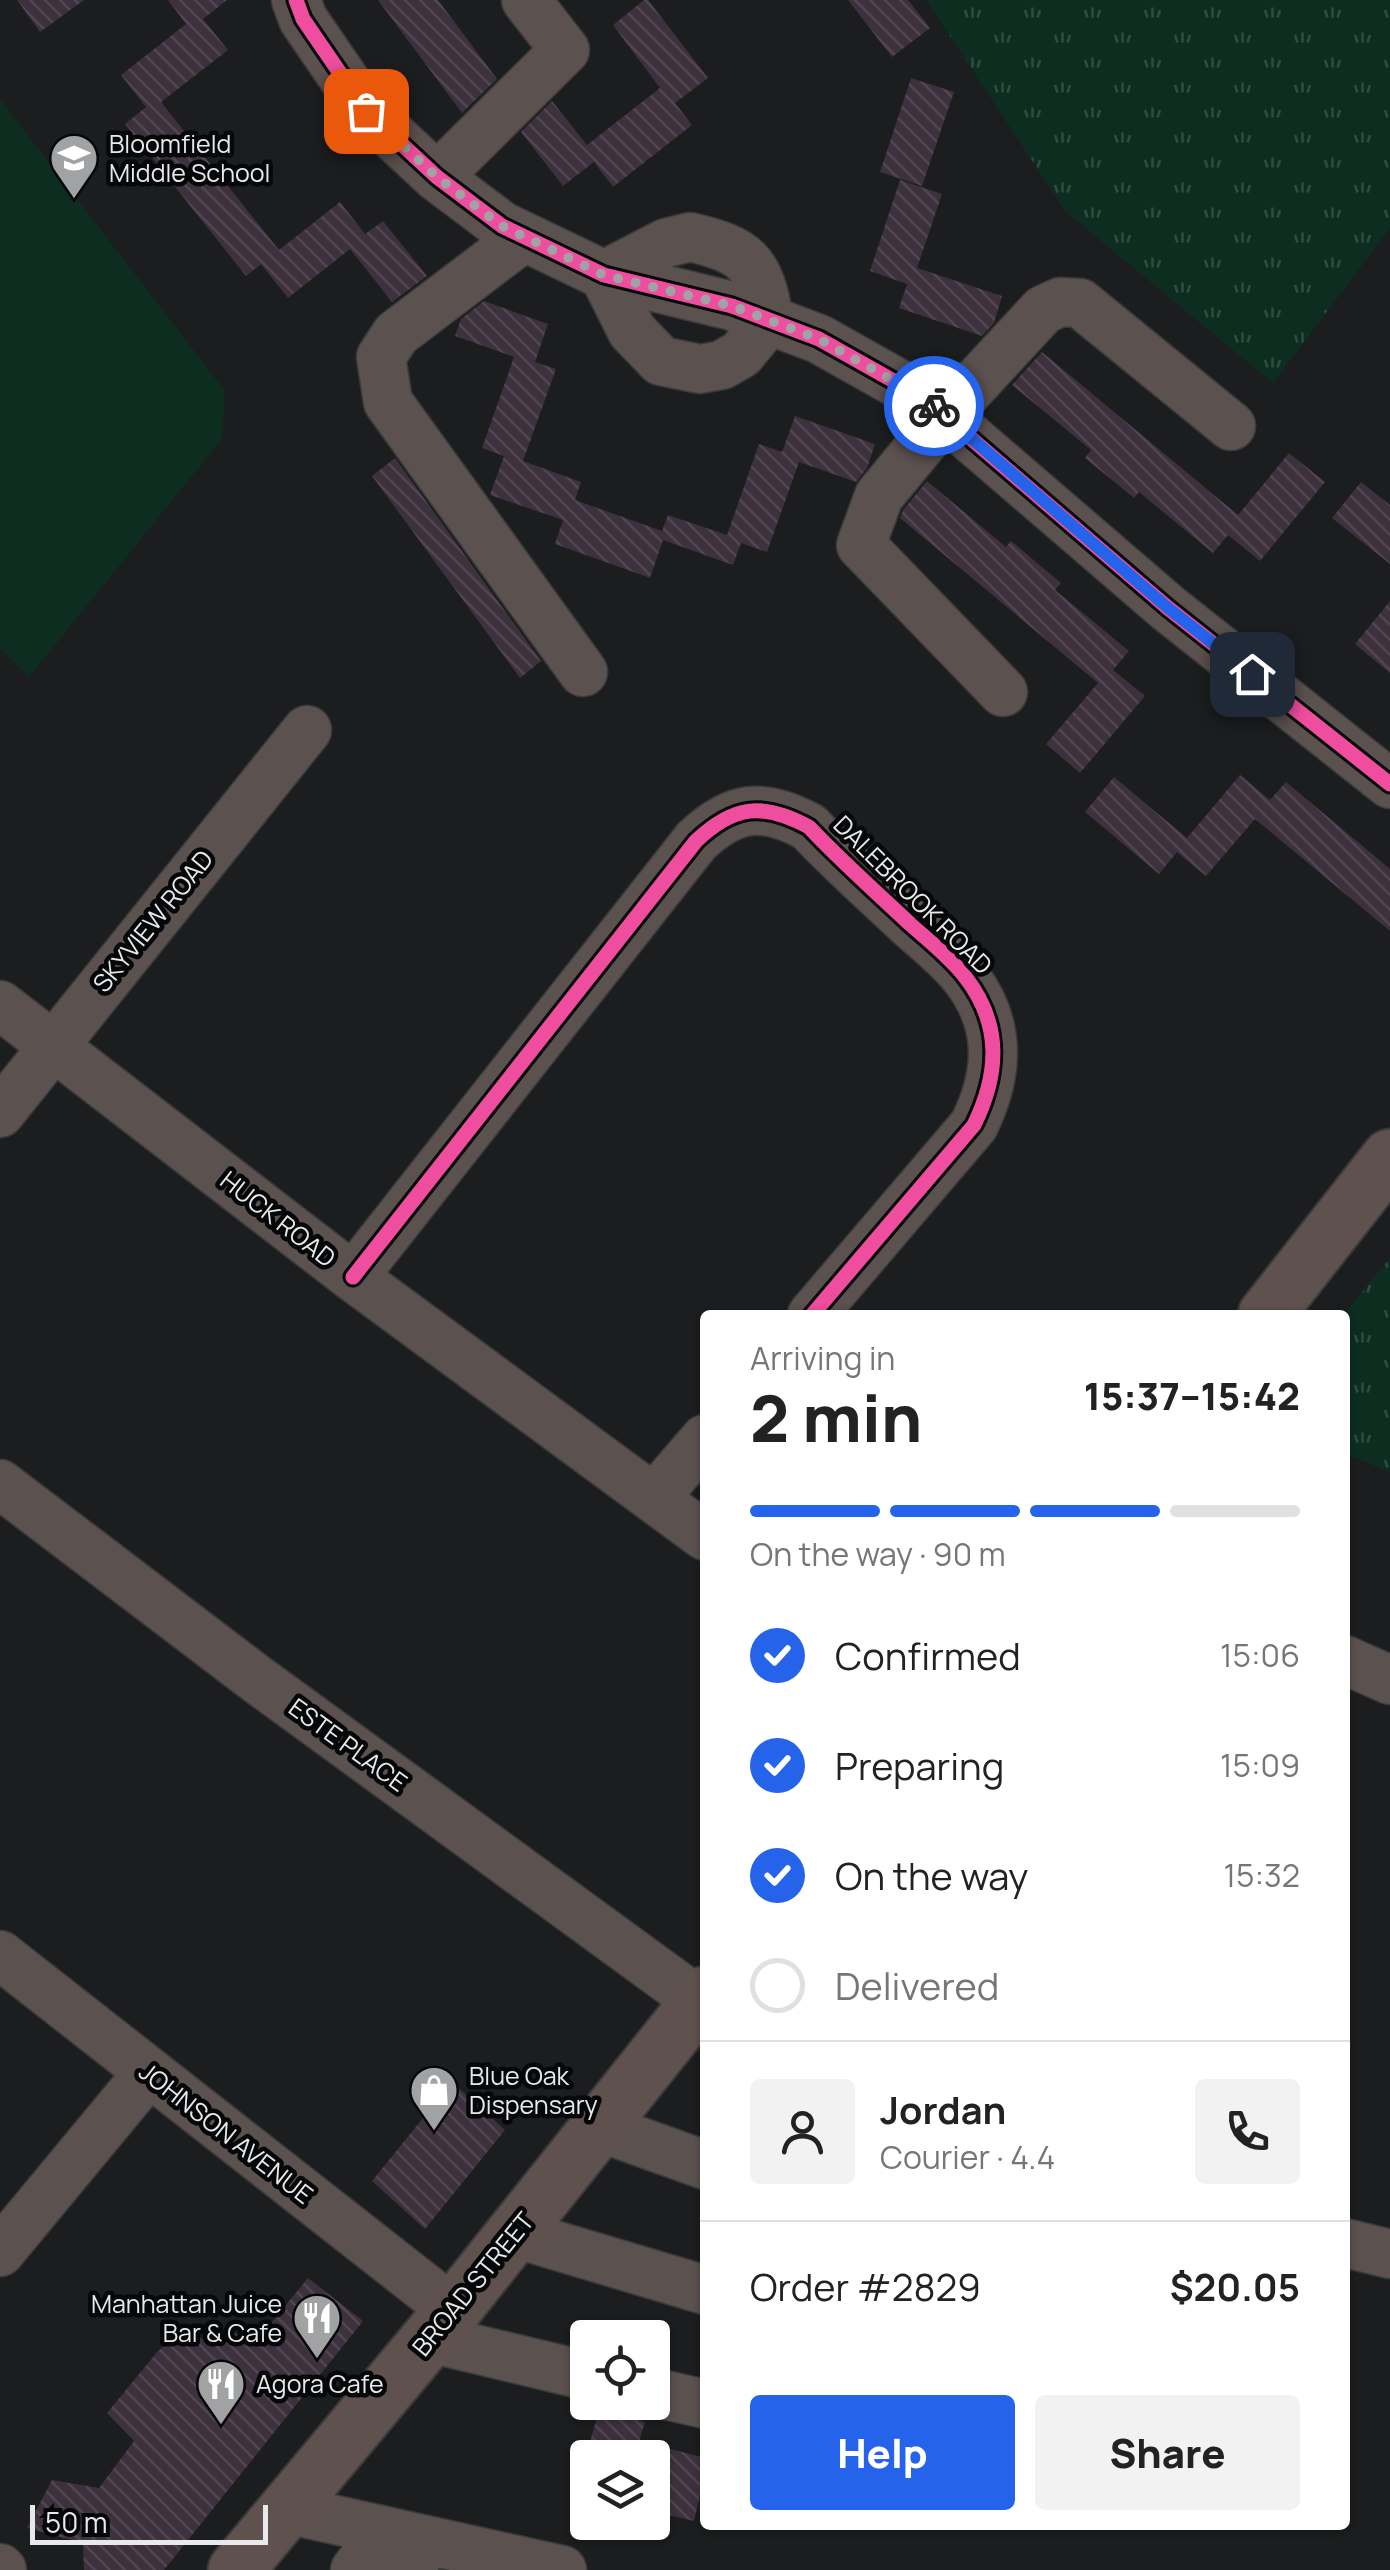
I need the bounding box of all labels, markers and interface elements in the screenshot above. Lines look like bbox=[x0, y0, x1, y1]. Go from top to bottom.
pin bbox=[324, 69, 409, 154]
icon: bag bbox=[339, 84, 394, 139]
place label: Bloomfield Middle School bbox=[109, 126, 270, 190]
school or university icon: Bloomfield Middle School bbox=[48, 132, 100, 200]
courier bbox=[884, 356, 984, 456]
icon: bike bbox=[907, 379, 962, 434]
pin bbox=[1210, 632, 1295, 717]
icon: home bbox=[1225, 647, 1280, 702]
street label: DALEBROOK ROAD bbox=[826, 807, 1001, 982]
street label: SKYVIEW ROAD bbox=[84, 842, 221, 999]
street label: HUCK ROAD bbox=[213, 1162, 343, 1275]
text: Arriving in bbox=[750, 1336, 895, 1380]
text: 15:37–15:42 bbox=[1084, 1369, 1300, 1421]
text: 2 min bbox=[750, 1373, 922, 1462]
text: On the way · 90 m bbox=[750, 1532, 1006, 1576]
icon: check bbox=[750, 1628, 805, 1683]
text: Confirmed bbox=[835, 1629, 1021, 1681]
text: 15:06 bbox=[1220, 1633, 1300, 1677]
street label: ESTE PLACE bbox=[282, 1690, 415, 1799]
icon: check bbox=[750, 1738, 805, 1793]
text: Preparing bbox=[835, 1739, 1004, 1791]
text: 15:09 bbox=[1220, 1743, 1300, 1787]
icon: check bbox=[750, 1848, 805, 1903]
text: On the way bbox=[835, 1849, 1028, 1901]
text: 15:32 bbox=[1224, 1853, 1300, 1897]
text: Delivered bbox=[835, 1959, 999, 2011]
street label: JOHNSON AVENUE bbox=[132, 2054, 321, 2212]
place label: Blue Oak Dispensary bbox=[469, 2058, 598, 2122]
shop icon: Blue Oak Dispensary bbox=[408, 2064, 460, 2132]
button: person bbox=[750, 2079, 855, 2184]
button: phone bbox=[1195, 2079, 1300, 2184]
text: Jordan bbox=[880, 2083, 1006, 2135]
text: Courier · 4.4 bbox=[880, 2135, 1055, 2179]
street label: BROAD STREET bbox=[404, 2204, 542, 2363]
text: Order #2829 bbox=[750, 2260, 981, 2312]
text: $20.05 bbox=[1170, 2260, 1300, 2312]
place label: Manhattan Juice Bar & Cafe bbox=[91, 2286, 282, 2350]
restaurant icon: Manhattan Juice Bar & Cafe bbox=[291, 2292, 343, 2360]
map controls bbox=[570, 2320, 670, 2540]
button: locate bbox=[570, 2320, 670, 2420]
restaurant icon: Agora Cafe bbox=[195, 2358, 247, 2426]
place label: Agora Cafe bbox=[256, 2366, 384, 2401]
button: Help bbox=[750, 2395, 1015, 2510]
button: Share bbox=[1035, 2395, 1300, 2510]
button: layers bbox=[570, 2440, 670, 2540]
scale bar bbox=[30, 2500, 268, 2544]
text: 50 m bbox=[45, 2503, 108, 2541]

